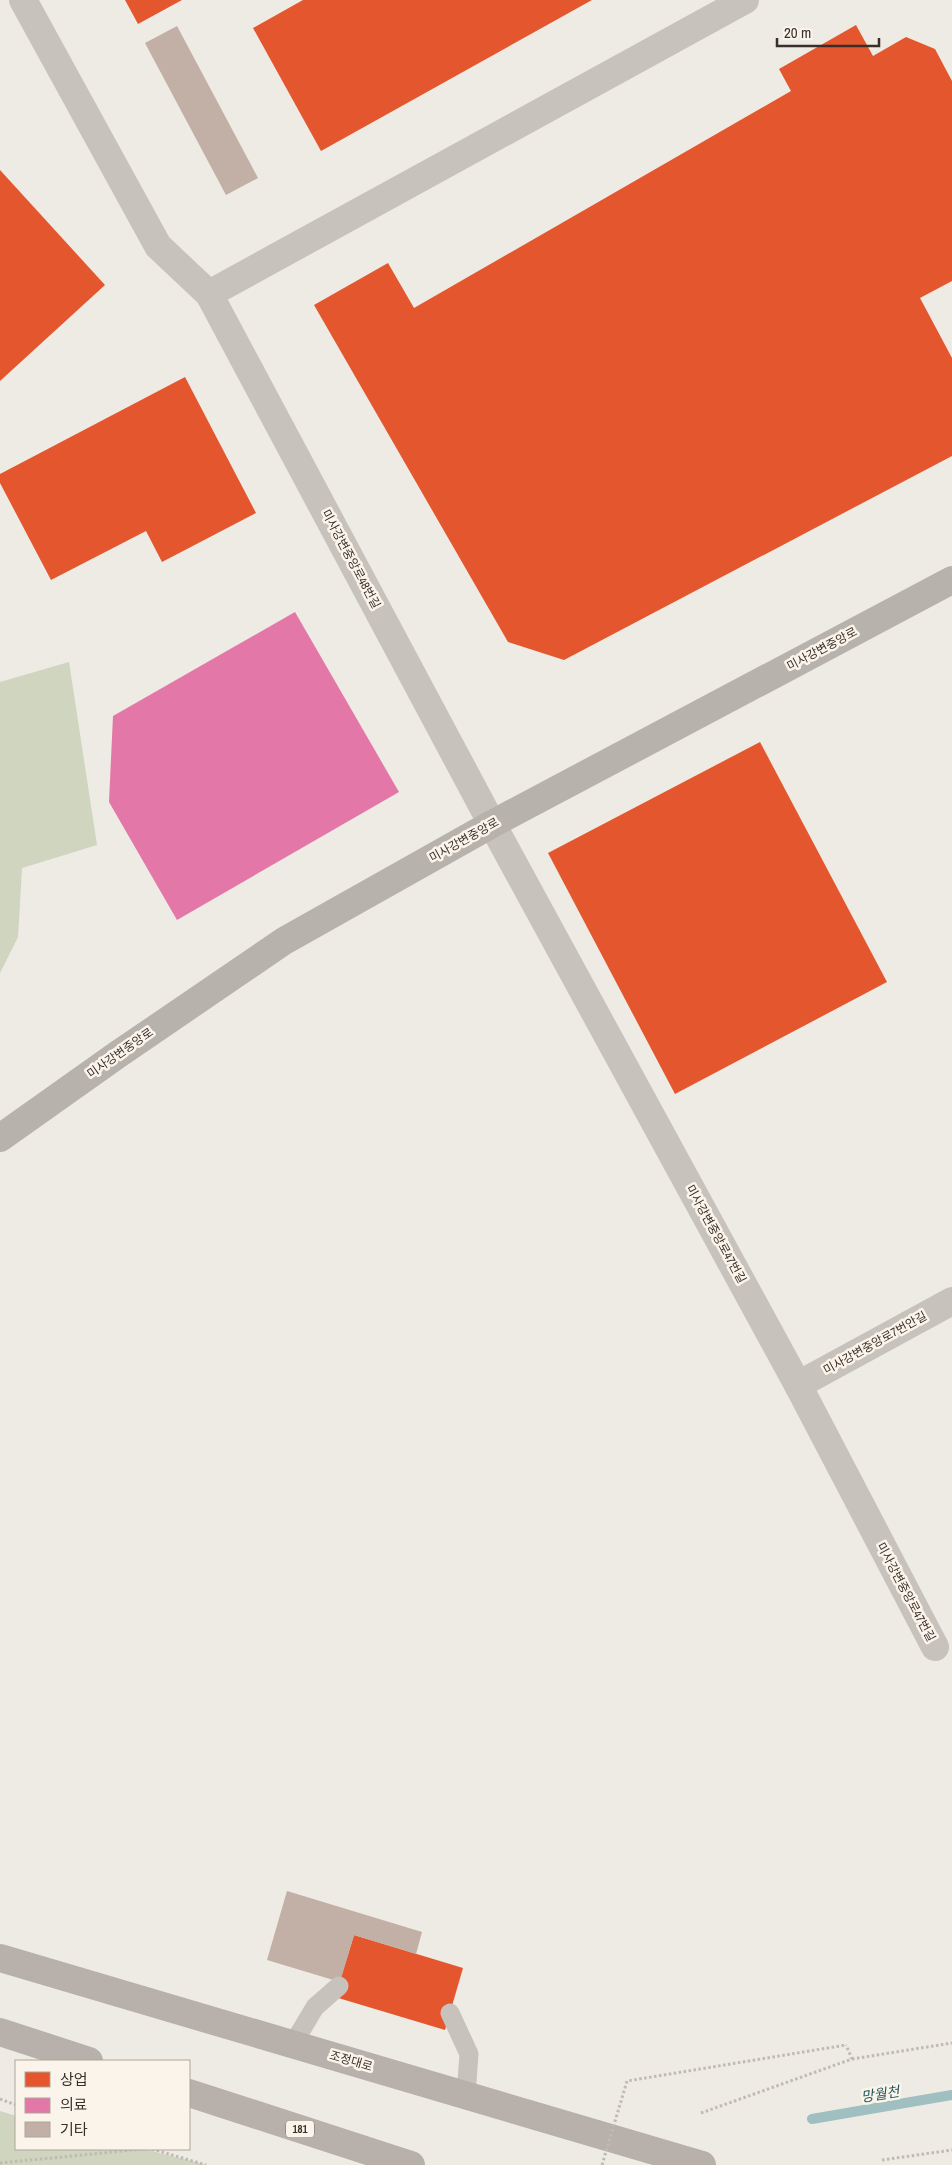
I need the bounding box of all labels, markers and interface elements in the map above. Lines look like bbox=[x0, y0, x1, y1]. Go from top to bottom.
scale bar bbox=[777, 15, 880, 47]
text: 20 m bbox=[784, 22, 811, 43]
street label: 미사강변중앙로48번길 bbox=[318, 507, 384, 611]
street label: 미사강변중앙로 bbox=[784, 624, 860, 674]
street label: 미사강변중앙로 bbox=[426, 814, 502, 866]
street label: 미사강변중앙로 bbox=[84, 1024, 156, 1082]
street label: 미사강변중앙로47번길 bbox=[682, 1182, 750, 1286]
street label: 미사강변중앙로7번안길 bbox=[820, 1308, 930, 1378]
street label: 미사강변중앙로47번길 bbox=[873, 1540, 939, 1644]
street label: 조정대로 bbox=[328, 2047, 374, 2075]
legend bbox=[15, 2060, 190, 2150]
text: 상업 bbox=[60, 2069, 88, 2090]
water label: 망월천 bbox=[860, 2082, 902, 2106]
text: 의료 bbox=[60, 2094, 88, 2115]
text: 기타 bbox=[60, 2119, 88, 2140]
road number: 181 bbox=[286, 2120, 314, 2138]

